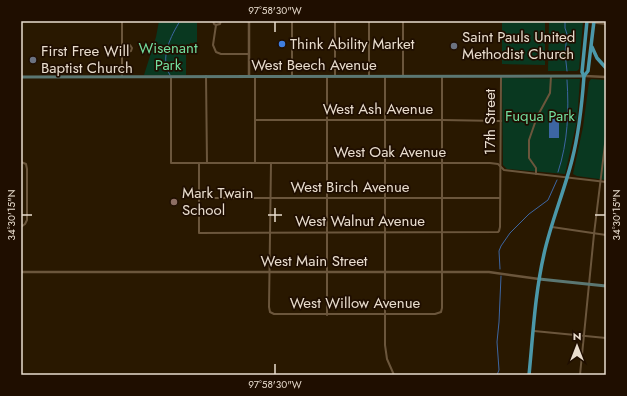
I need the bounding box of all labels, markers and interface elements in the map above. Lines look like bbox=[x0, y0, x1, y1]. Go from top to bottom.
text: 97°58'30"W bbox=[248, 3, 302, 18]
place label: Saint Pauls United Methodist Church bbox=[462, 26, 575, 65]
place label: Think Ability Market bbox=[290, 33, 415, 55]
park label: Wisenant Park bbox=[138, 37, 198, 76]
marker: Think Ability Market bbox=[277, 39, 287, 49]
place label: First Free Will Baptist Church bbox=[41, 40, 133, 79]
marker: Saint Pauls United Methodist Church bbox=[449, 41, 459, 51]
street label: West Beech Avenue bbox=[251, 54, 377, 76]
marker: First Free Will Baptist Church bbox=[28, 55, 38, 65]
street label: 17th Street bbox=[479, 88, 501, 155]
street label: West Ash Avenue bbox=[323, 98, 434, 120]
park label: Fuqua Park bbox=[505, 105, 575, 127]
street label: West Oak Avenue bbox=[334, 141, 446, 163]
street label: West Birch Avenue bbox=[291, 176, 410, 198]
place label: Mark Twain School bbox=[182, 182, 253, 221]
text: 34°30'15"N bbox=[4, 190, 19, 240]
text: 34°30'15"N bbox=[609, 190, 624, 240]
marker: Mark Twain School bbox=[169, 197, 179, 207]
street label: West Walnut Avenue bbox=[295, 210, 425, 232]
street label: West Main Street bbox=[261, 250, 368, 272]
street label: West Willow Avenue bbox=[290, 292, 421, 314]
north arrow bbox=[557, 326, 597, 366]
text: N bbox=[573, 328, 581, 344]
text: 97°58'30"W bbox=[248, 377, 302, 392]

